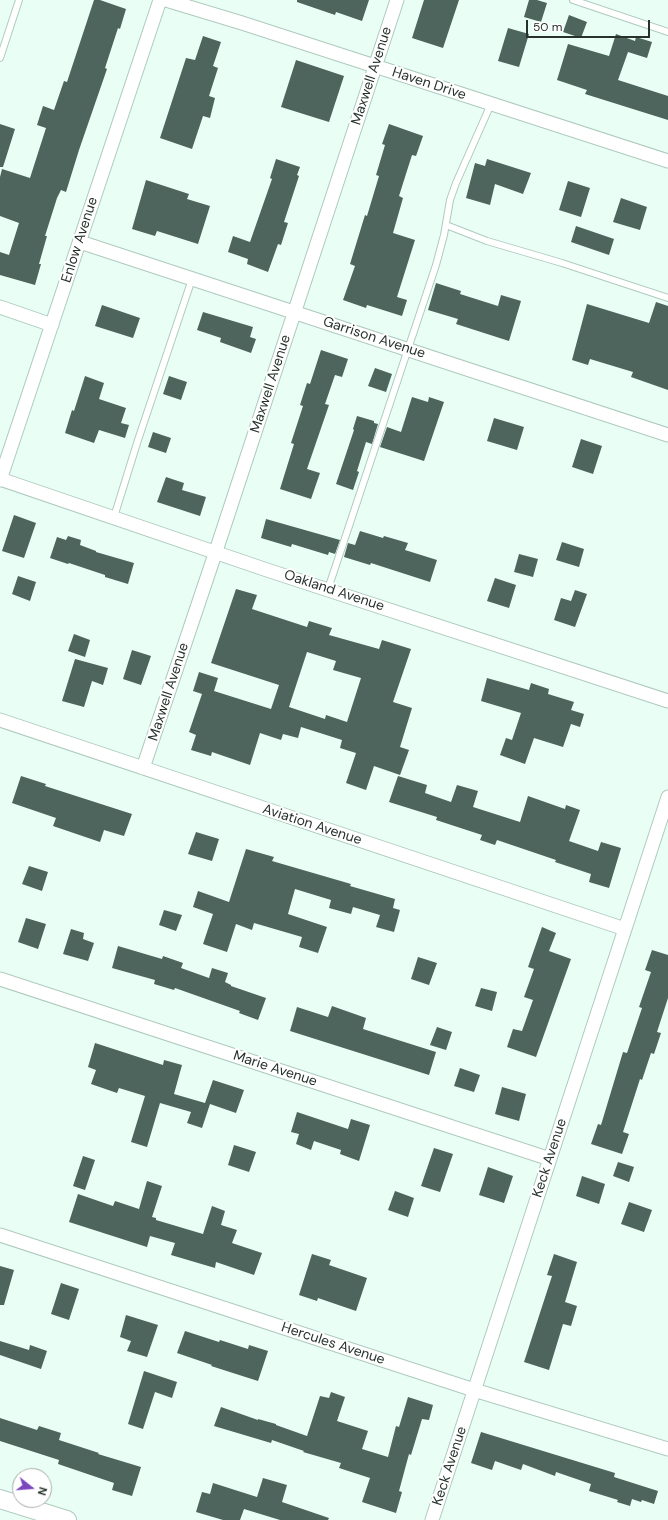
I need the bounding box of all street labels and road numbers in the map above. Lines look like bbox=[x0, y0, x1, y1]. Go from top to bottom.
street label: Maxwell Avenue bbox=[348, 25, 396, 127]
street label: Haven Drive bbox=[390, 64, 468, 104]
street label: Enlow Avenue bbox=[58, 195, 102, 285]
street label: Garrison Avenue bbox=[321, 314, 427, 362]
street label: Maxwell Avenue bbox=[247, 333, 295, 435]
street label: Oakland Avenue bbox=[282, 567, 386, 615]
street label: Maxwell Avenue bbox=[145, 641, 193, 743]
street label: Aviation Avenue bbox=[260, 801, 364, 849]
street label: Marie Avenue bbox=[231, 1048, 319, 1090]
street label: Keck Avenue bbox=[529, 1116, 571, 1200]
street label: Hercules Avenue bbox=[279, 1319, 387, 1369]
street label: Keck Avenue bbox=[429, 1424, 471, 1508]

